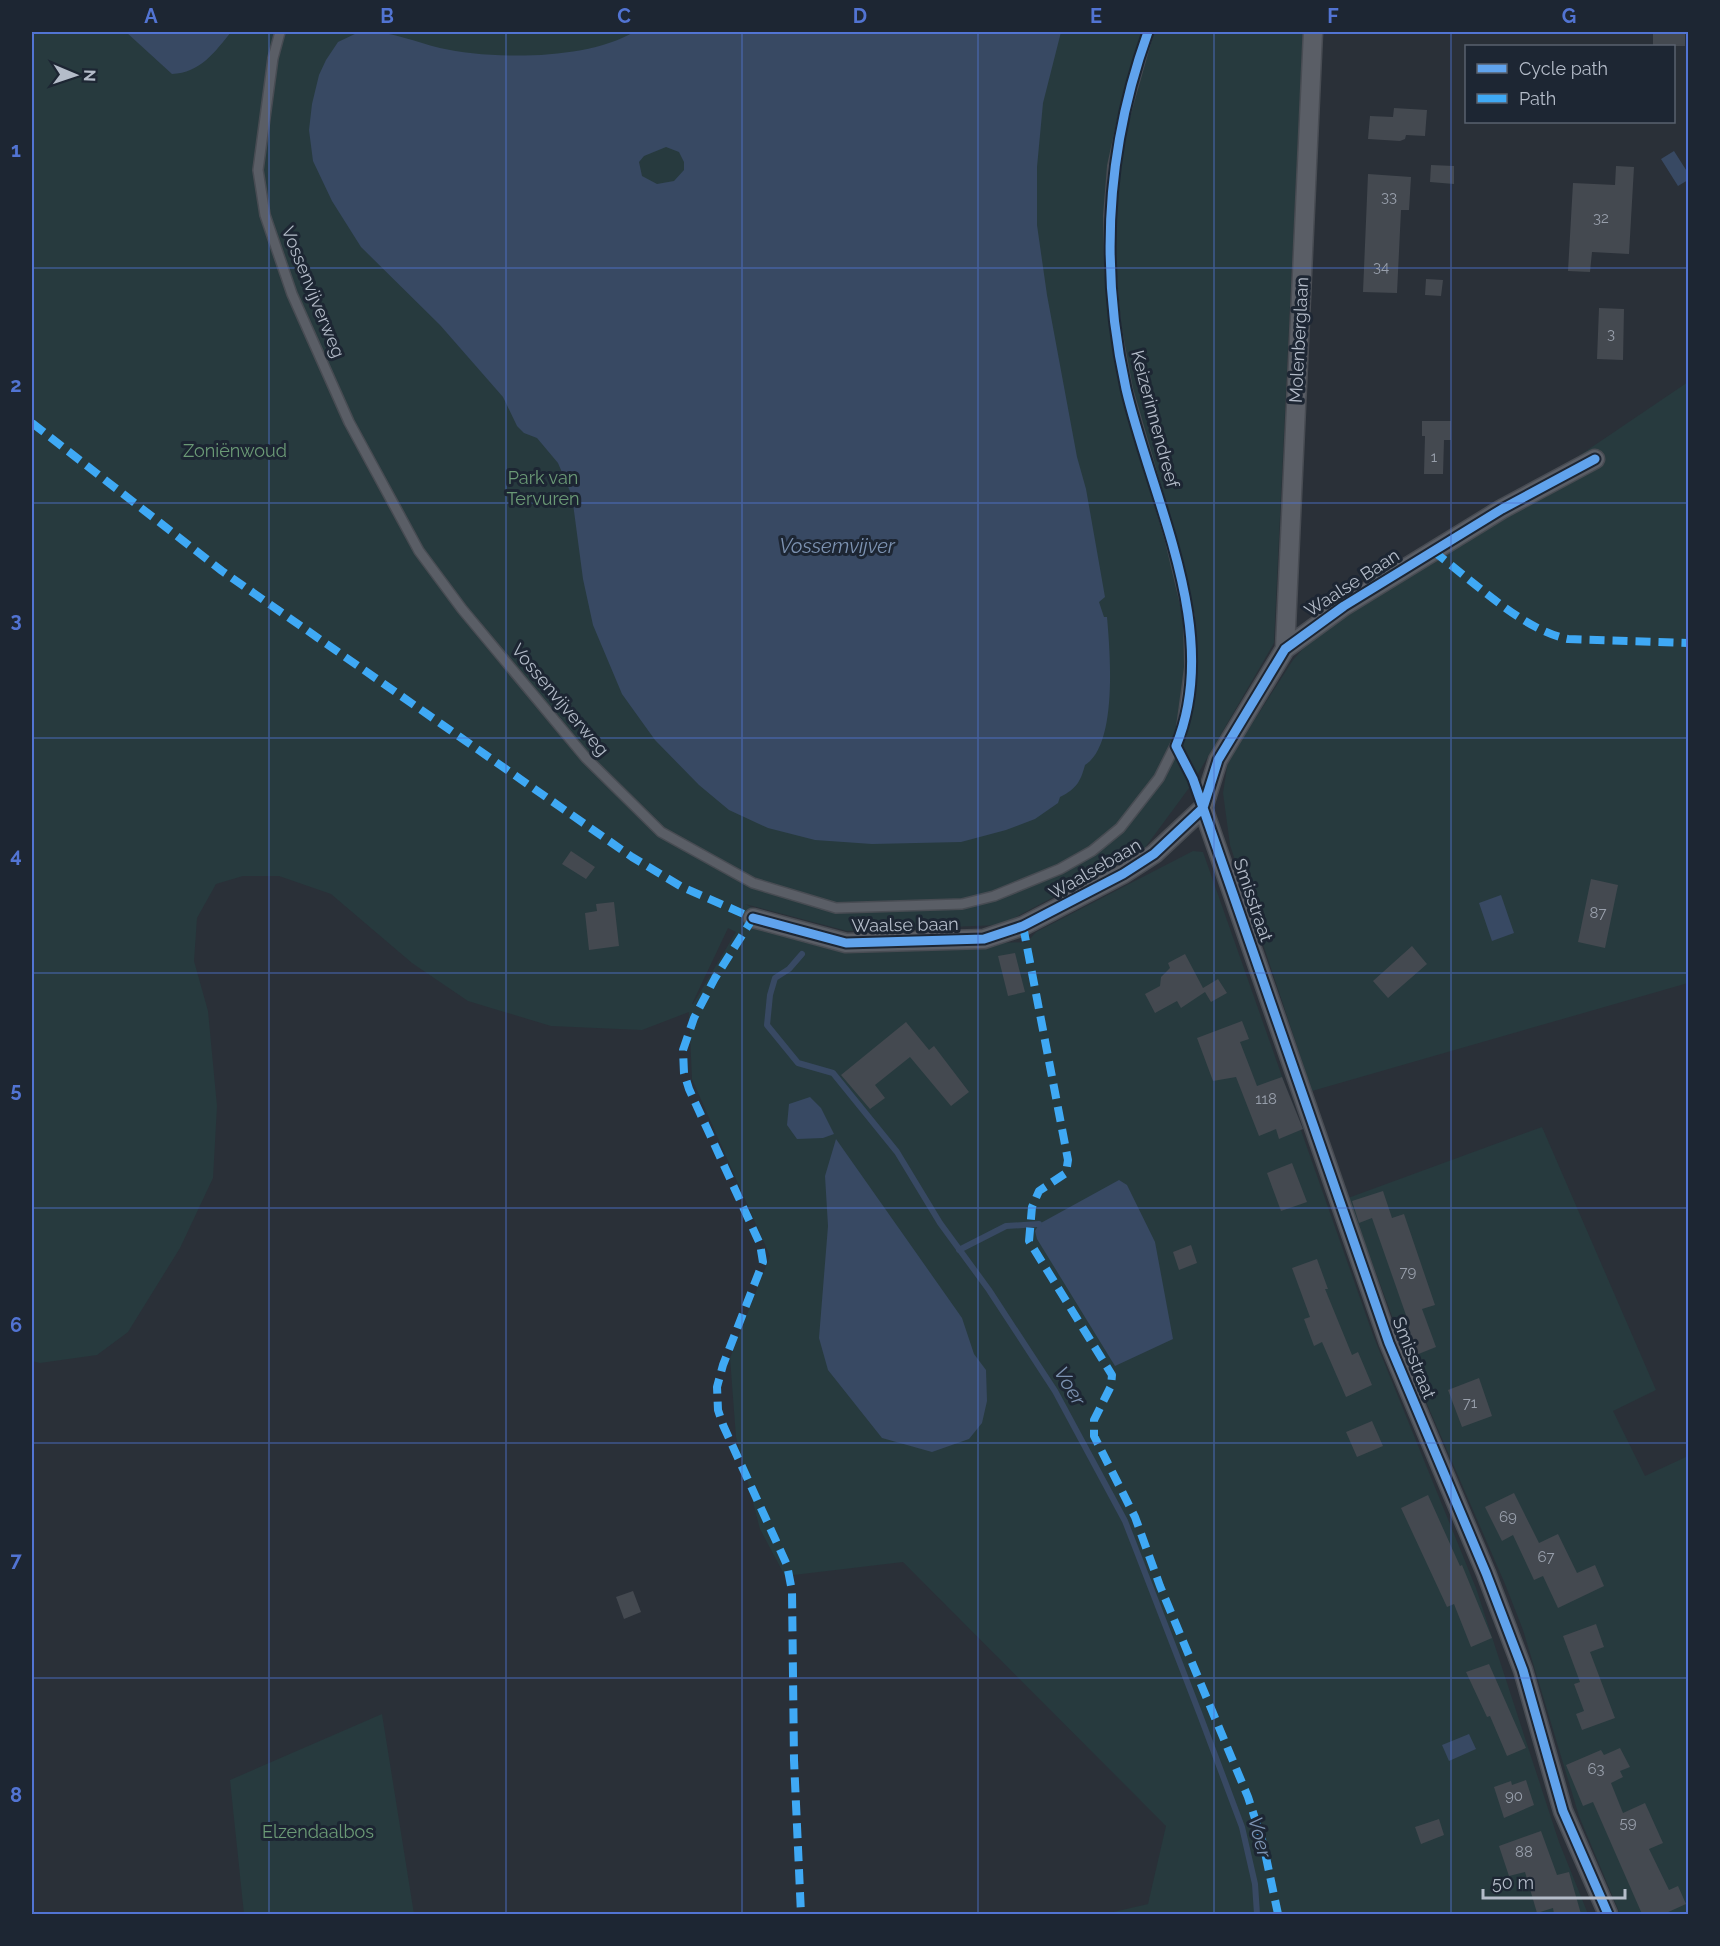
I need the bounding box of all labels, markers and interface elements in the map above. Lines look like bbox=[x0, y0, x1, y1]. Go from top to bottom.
text: A bbox=[144, 4, 158, 28]
text: B bbox=[380, 4, 394, 28]
text: C bbox=[617, 4, 631, 28]
text: D bbox=[853, 4, 867, 28]
text: E bbox=[1090, 4, 1102, 28]
text: F bbox=[1327, 4, 1339, 28]
text: G bbox=[1562, 4, 1576, 28]
north arrow bbox=[45, 45, 105, 105]
legend bbox=[1465, 45, 1675, 123]
text: Cycle path bbox=[1519, 58, 1608, 79]
text: N bbox=[80, 69, 99, 82]
text: Path bbox=[1519, 88, 1556, 109]
text: 1 bbox=[11, 138, 21, 162]
house number: 33 bbox=[1381, 188, 1397, 206]
house number: 32 bbox=[1593, 209, 1609, 227]
street label: Vossenvijverweg bbox=[278, 223, 349, 361]
house number: 34 bbox=[1373, 258, 1389, 276]
street label: Molenberglaan bbox=[1285, 276, 1312, 404]
house number: 3 bbox=[1607, 325, 1615, 343]
street label: Keizerinnendreef bbox=[1127, 348, 1184, 491]
text: 2 bbox=[10, 373, 22, 397]
park label: Zoniënwoud bbox=[183, 440, 287, 461]
house number: 1 bbox=[1431, 448, 1438, 466]
park label: Park van Tervuren bbox=[506, 467, 580, 509]
water label: Vossemvijver bbox=[779, 534, 896, 558]
street label: Waalse Baan bbox=[1301, 544, 1403, 621]
text: 3 bbox=[10, 608, 22, 632]
street label: Vossenvijverweg bbox=[507, 639, 613, 760]
street label: Waalsebaan bbox=[1045, 834, 1145, 903]
text: 4 bbox=[10, 843, 22, 867]
street label: Smisstraat bbox=[1229, 855, 1278, 944]
house number: 87 bbox=[1590, 904, 1606, 922]
street label: Waalse baan bbox=[851, 913, 959, 936]
text: 5 bbox=[10, 1078, 22, 1102]
house number: 118 bbox=[1255, 1090, 1277, 1108]
house number: 79 bbox=[1400, 1263, 1417, 1281]
text: 6 bbox=[10, 1313, 22, 1337]
street label: Smisstraat bbox=[1388, 1314, 1440, 1402]
water label: Voer bbox=[1049, 1362, 1091, 1411]
house number: 71 bbox=[1463, 1394, 1478, 1412]
house number: 69 bbox=[1499, 1508, 1517, 1526]
text: 7 bbox=[10, 1548, 22, 1572]
house number: 67 bbox=[1537, 1548, 1555, 1566]
house number: 63 bbox=[1587, 1760, 1605, 1778]
text: 8 bbox=[10, 1783, 22, 1807]
house number: 90 bbox=[1505, 1787, 1523, 1805]
water label: Voer bbox=[1243, 1814, 1277, 1861]
house number: 59 bbox=[1620, 1814, 1637, 1832]
park label: Elzendaalbos bbox=[262, 1821, 374, 1842]
house number: 88 bbox=[1515, 1843, 1533, 1861]
scale bar bbox=[1483, 1862, 1626, 1900]
text: 50 m bbox=[1492, 1872, 1534, 1893]

